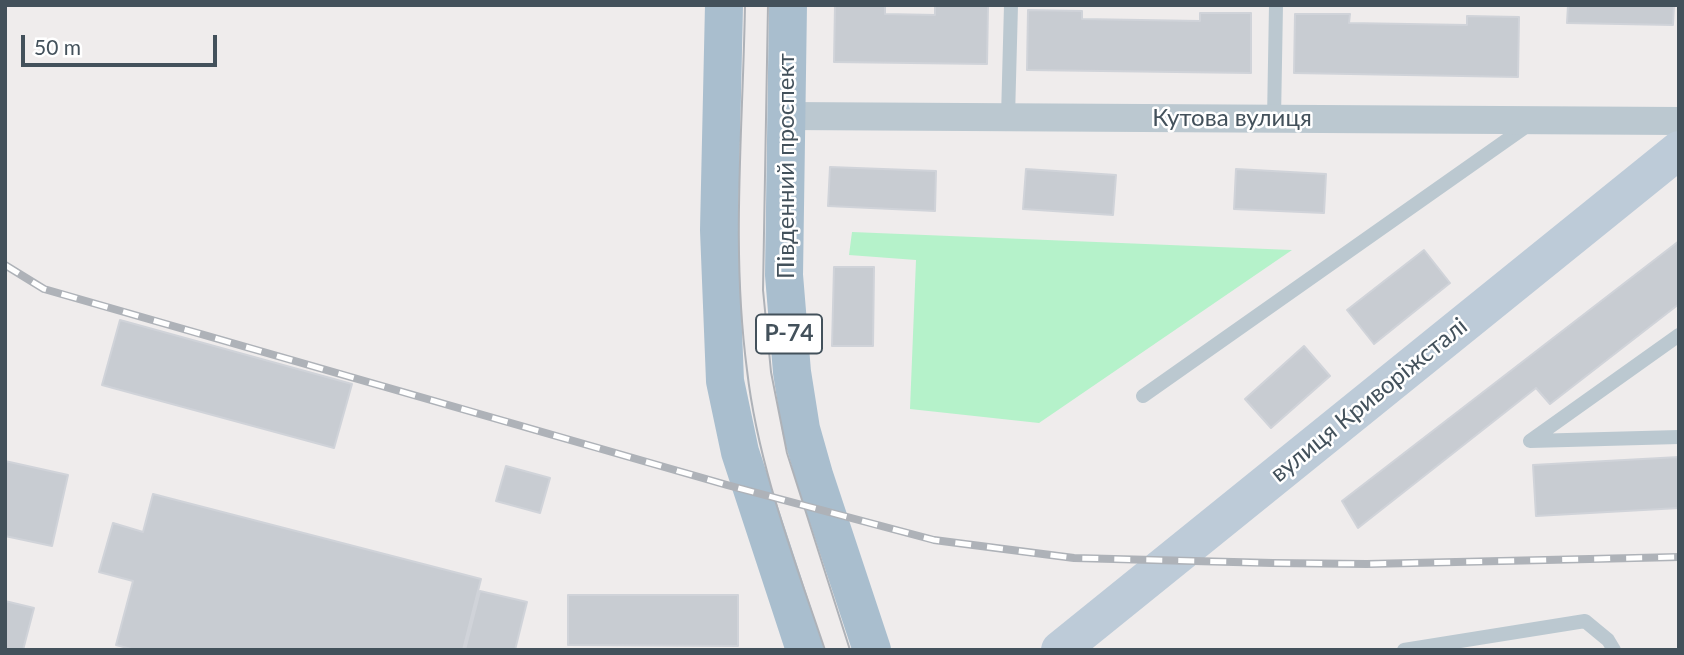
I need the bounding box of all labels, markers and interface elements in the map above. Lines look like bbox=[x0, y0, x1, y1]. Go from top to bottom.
scale bar bbox=[24, 21, 220, 65]
text: 50 m bbox=[34, 34, 81, 59]
street label: Південний проспект bbox=[772, 53, 800, 279]
street label: Кутова вулиця bbox=[1152, 104, 1312, 132]
street label: вулиця Криворіжсталі bbox=[1265, 312, 1473, 488]
road number: Р-74 bbox=[756, 314, 822, 354]

